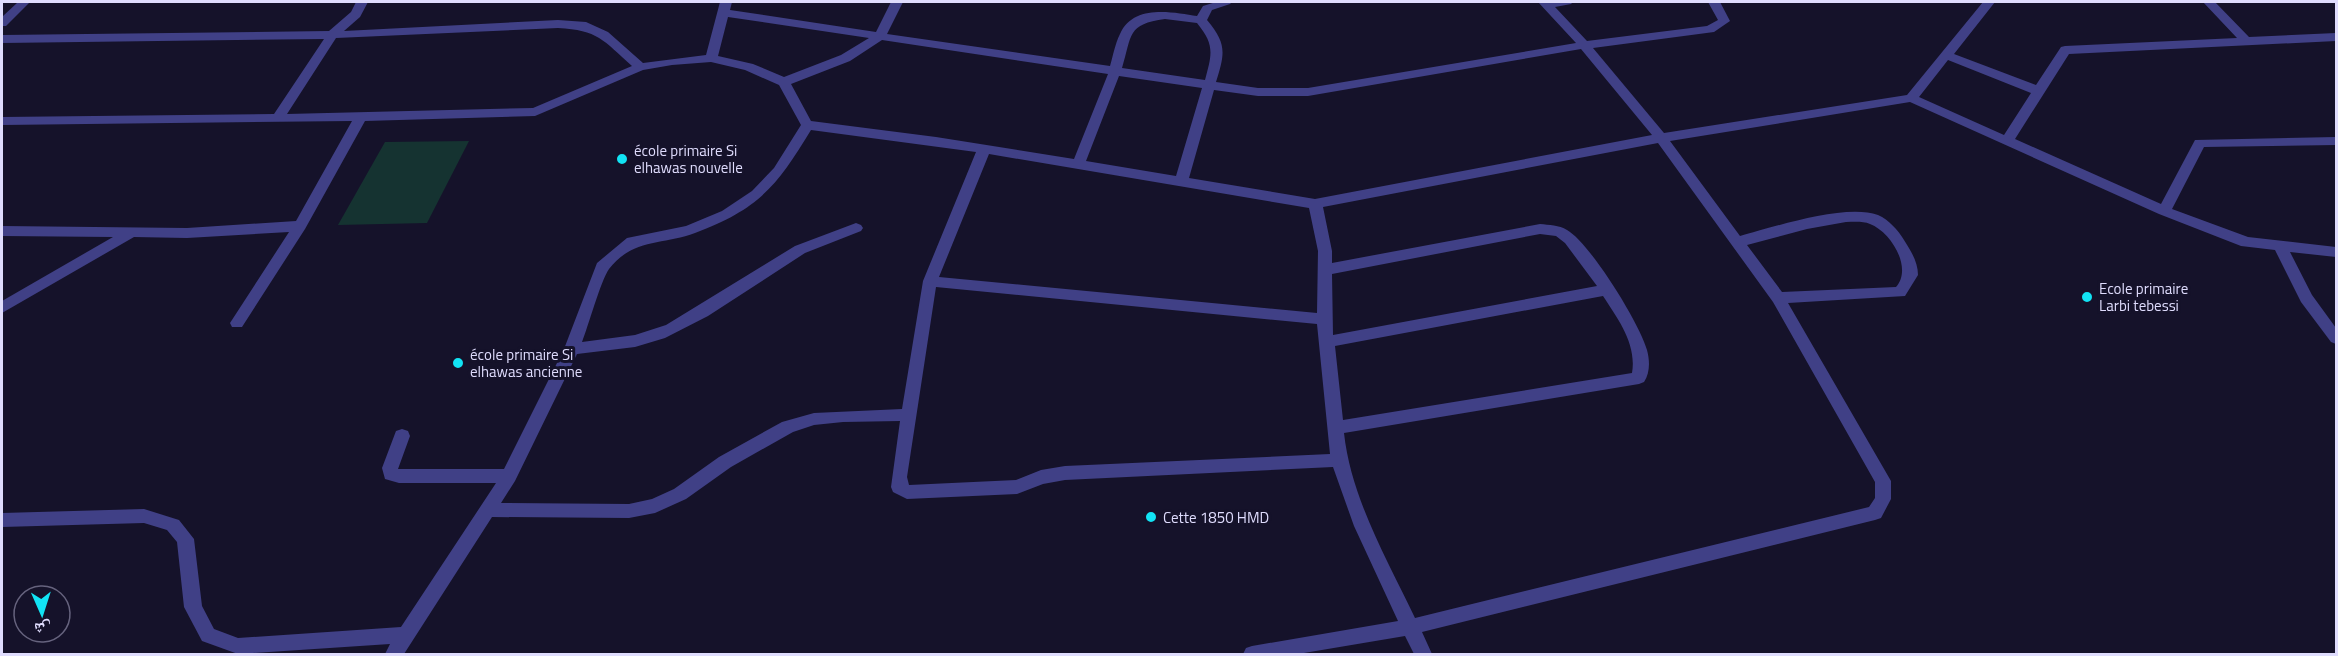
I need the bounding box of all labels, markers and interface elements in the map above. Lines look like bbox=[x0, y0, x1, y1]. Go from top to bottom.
place label: école primaire Si elhawas nouvelle bbox=[634, 139, 743, 179]
marker: école primaire Si elhawas nouvelle bbox=[615, 152, 629, 166]
place label: Ecole primaire Larbi tebessi bbox=[2099, 277, 2188, 317]
marker: Ecole primaire Larbi tebessi bbox=[2080, 290, 2094, 304]
place label: école primaire Si elhawas ancienne bbox=[470, 343, 582, 383]
marker: école primaire Si elhawas ancienne bbox=[451, 356, 465, 370]
place label: Cette 1850 HMD bbox=[1163, 506, 1269, 529]
marker: Cette 1850 HMD bbox=[1144, 510, 1158, 524]
north arrow bbox=[12, 584, 72, 644]
text: ش bbox=[34, 617, 52, 641]

